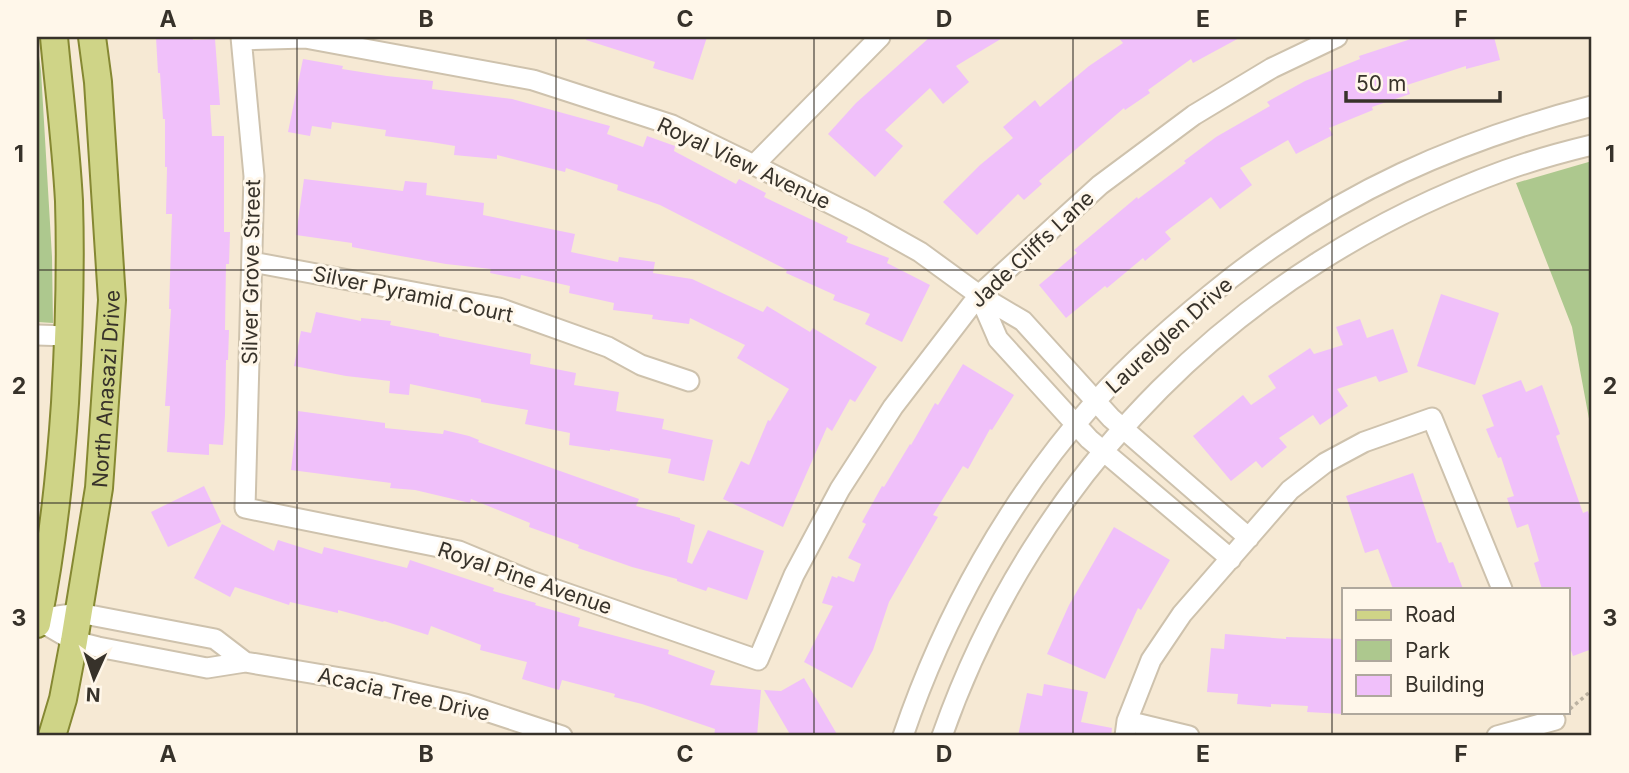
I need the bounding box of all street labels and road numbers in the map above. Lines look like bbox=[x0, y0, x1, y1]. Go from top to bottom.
street label: Royal View Avenue bbox=[653, 112, 835, 214]
street label: Silver Grove Street bbox=[237, 179, 265, 365]
street label: Jade Cliffs Lane bbox=[965, 185, 1099, 313]
street label: Silver Pyramid Court bbox=[311, 261, 515, 327]
street label: Laurelglen Drive bbox=[1101, 272, 1237, 398]
street label: North Anasazi Drive bbox=[87, 289, 125, 489]
street label: Royal Pine Avenue bbox=[435, 536, 615, 620]
street label: Acacia Tree Drive bbox=[316, 662, 492, 726]

